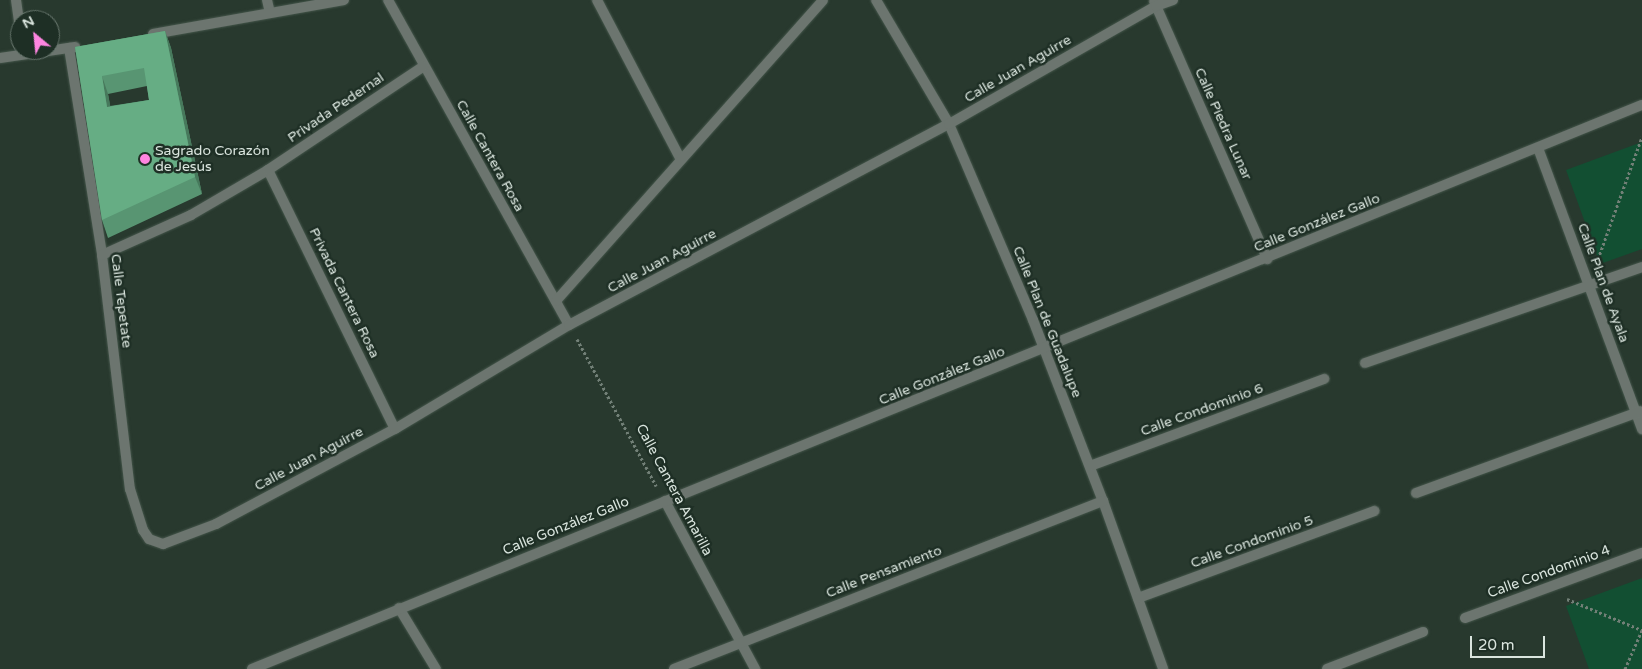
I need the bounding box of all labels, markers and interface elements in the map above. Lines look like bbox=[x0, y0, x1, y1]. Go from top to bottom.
north arrow bbox=[10, 10, 60, 60]
text: N bbox=[19, 12, 37, 32]
street label: Calle Juan Aguirre bbox=[962, 32, 1074, 106]
street label: Calle Piedra Lunar bbox=[1191, 65, 1255, 183]
street label: Privada Pedernal bbox=[285, 69, 387, 147]
street label: Calle Cantera Rosa bbox=[452, 97, 528, 215]
place label: Sagrado Corazón de Jesús bbox=[155, 143, 270, 176]
marker: Sagrado Corazón de Jesús bbox=[139, 153, 151, 165]
street label: Calle González Gallo bbox=[1251, 190, 1383, 256]
street label: Calle Plan de Ayala bbox=[1574, 221, 1632, 345]
street label: Privada Cantera Rosa bbox=[305, 225, 383, 361]
street label: Calle Juan Aguirre bbox=[605, 225, 719, 297]
street label: Calle Plan de Guadalupe bbox=[1009, 244, 1085, 400]
street label: Calle Tepetate bbox=[107, 253, 135, 349]
street label: Calle González Gallo bbox=[876, 343, 1008, 409]
street label: Calle Condominio 6 bbox=[1138, 380, 1266, 440]
street label: Calle Cantera Amarilla bbox=[632, 421, 716, 559]
street label: Calle Juan Aguirre bbox=[252, 423, 366, 495]
street label: Calle González Gallo bbox=[500, 493, 632, 559]
street label: Calle Condominio 5 bbox=[1188, 512, 1316, 572]
street label: Calle Pensamiento bbox=[824, 542, 944, 602]
street label: Calle Condominio 4 bbox=[1485, 542, 1613, 602]
scale bar bbox=[1472, 626, 1547, 658]
text: 20 m bbox=[1478, 636, 1515, 654]

